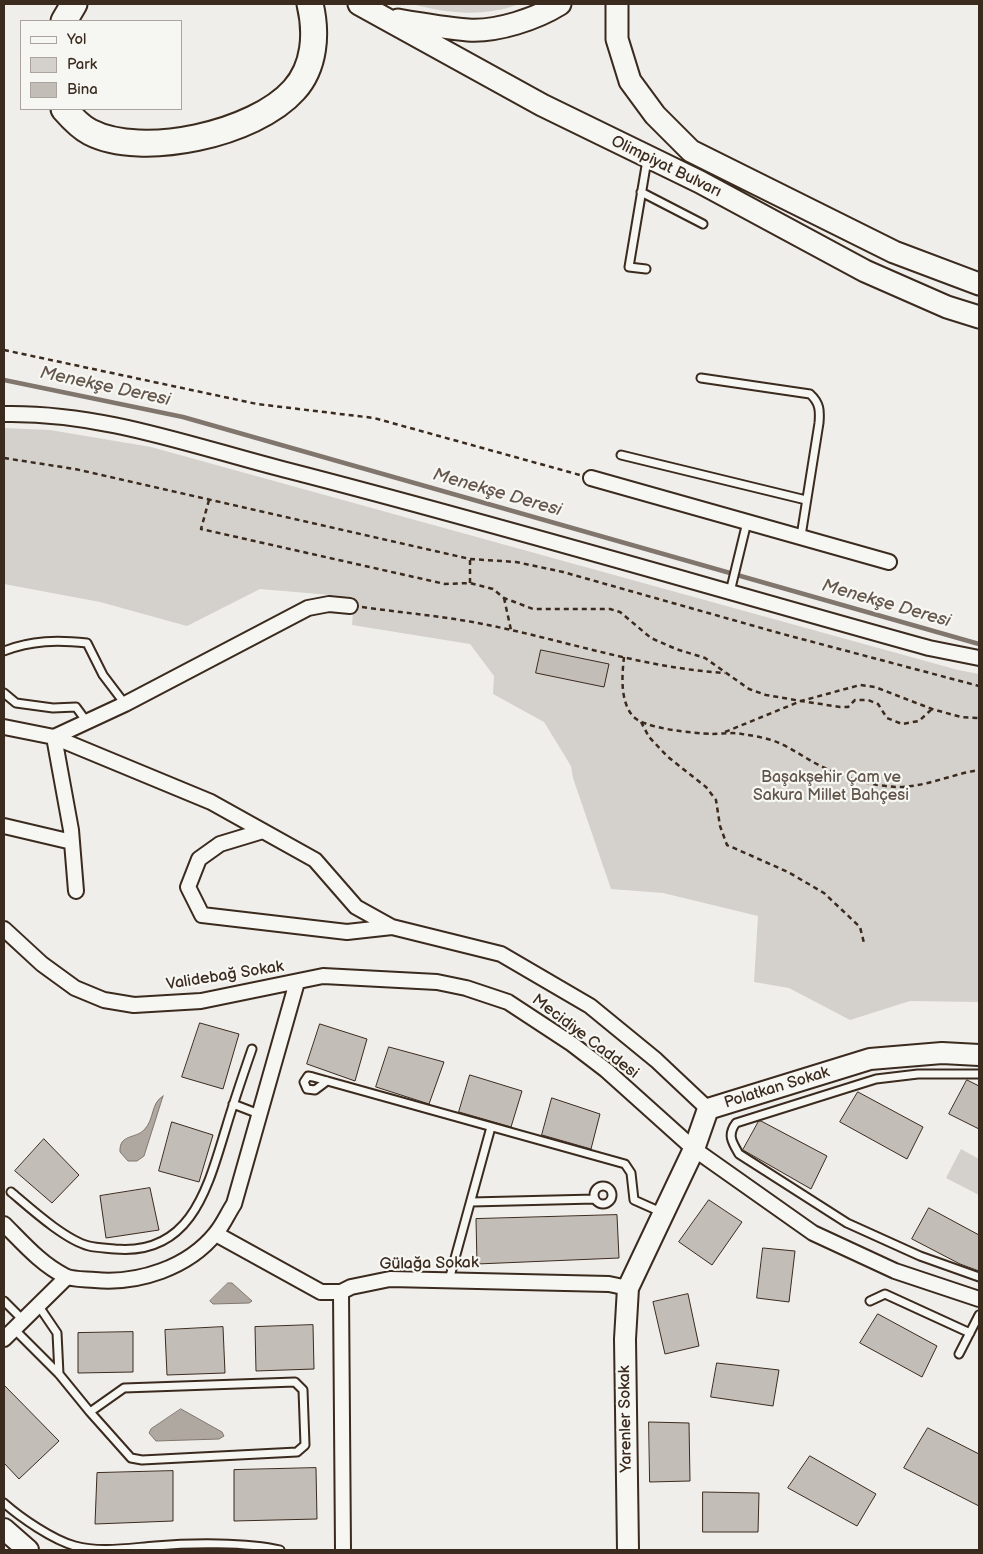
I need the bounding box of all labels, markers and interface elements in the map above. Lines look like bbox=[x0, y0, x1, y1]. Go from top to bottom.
legend bbox=[20, 20, 182, 110]
text: Yol bbox=[67, 30, 86, 49]
text: Park bbox=[67, 55, 97, 74]
text: Bina bbox=[67, 80, 98, 99]
street label: Olimpiyat Bulvarı bbox=[608, 132, 724, 202]
water label: Menekşe Deresi bbox=[38, 363, 172, 411]
water label: Menekşe Deresi bbox=[430, 464, 564, 522]
water label: Menekşe Deresi bbox=[819, 575, 953, 633]
park label: Başakşehir Çam ve Sakura Millet Bahçesi bbox=[753, 768, 909, 806]
street label: Validebağ Sokak bbox=[165, 957, 285, 995]
street label: Mecidiye Caddesi bbox=[528, 991, 642, 1083]
street label: Polatkan Sokak bbox=[722, 1063, 832, 1113]
street label: Gülağa Sokak bbox=[379, 1254, 479, 1274]
street label: Yarenler Sokak bbox=[615, 1365, 637, 1473]

